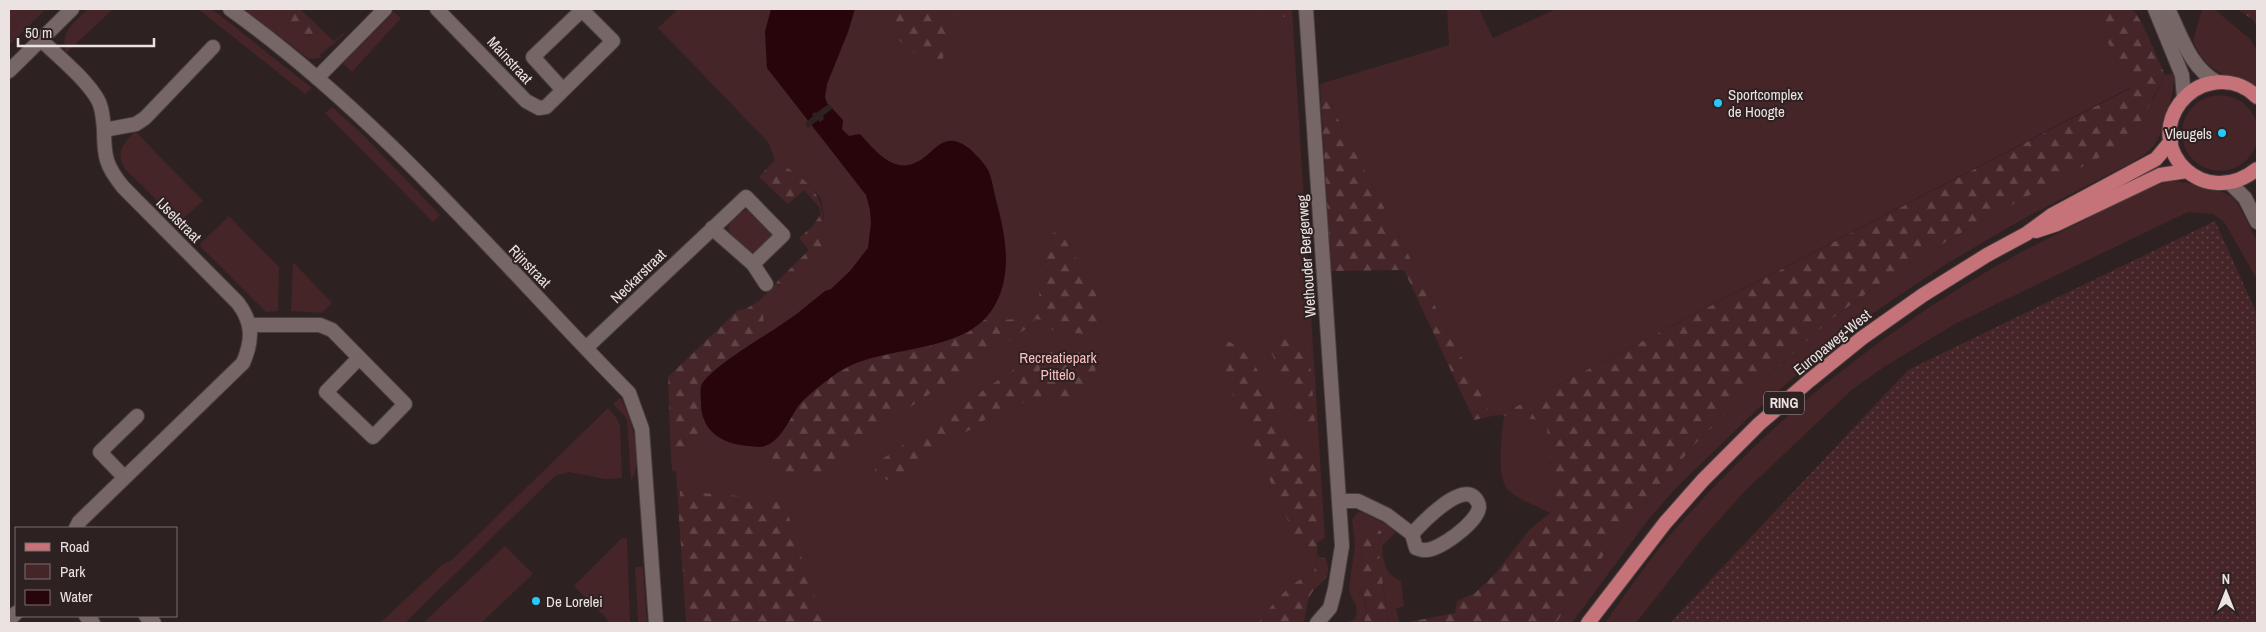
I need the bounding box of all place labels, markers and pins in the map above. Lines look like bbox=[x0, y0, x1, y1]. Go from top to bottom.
place label: Sportcomplex de Hoogte bbox=[1728, 84, 1804, 122]
marker: Sportcomplex de Hoogte bbox=[1712, 97, 1724, 109]
place label: Vleugels bbox=[2165, 123, 2212, 144]
marker: Vleugels bbox=[2216, 127, 2228, 139]
place label: De Lorelei bbox=[546, 591, 603, 612]
marker: De Lorelei bbox=[530, 595, 542, 607]

